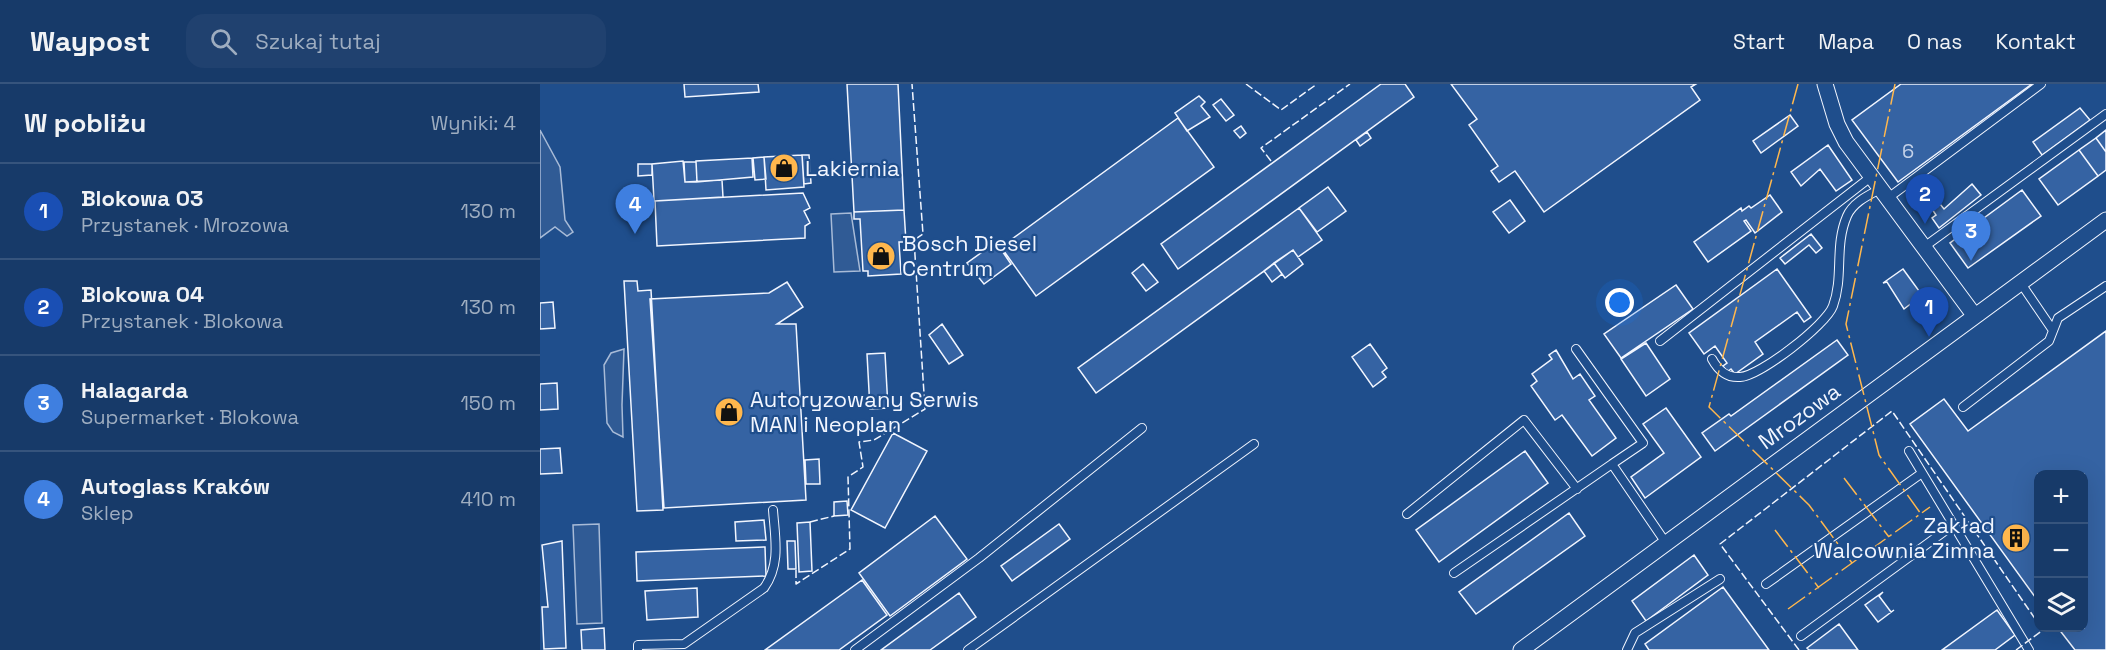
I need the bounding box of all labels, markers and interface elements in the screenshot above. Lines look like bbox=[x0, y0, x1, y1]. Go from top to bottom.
search box bbox=[186, 14, 606, 68]
text: Waypost bbox=[30, 23, 150, 59]
icon: search bbox=[207, 25, 240, 58]
text: Szukaj tutaj bbox=[255, 27, 381, 55]
text: Start bbox=[1733, 28, 1785, 55]
text: Mapa bbox=[1818, 28, 1874, 55]
text: O nas bbox=[1907, 28, 1962, 55]
text: Kontakt bbox=[1995, 28, 2076, 55]
text: W pobliżu bbox=[24, 106, 146, 140]
text: Wyniki: 4 bbox=[431, 110, 516, 136]
house number: 6 bbox=[1902, 138, 1914, 164]
shop icon: Lakiernia bbox=[768, 152, 800, 184]
place label: Lakiernia bbox=[805, 154, 900, 182]
pin: 2 bbox=[1906, 174, 1944, 224]
text: Blokowa 03 bbox=[81, 184, 203, 212]
pin: 4 bbox=[616, 184, 655, 234]
text: 1 bbox=[39, 198, 48, 224]
text: 130 m bbox=[460, 198, 516, 224]
text: Przystanek · Mrozowa bbox=[81, 212, 289, 238]
pin: 3 bbox=[1952, 212, 1990, 261]
place label: Bosch Diesel Centrum bbox=[902, 229, 1037, 282]
shop icon: Bosch Diesel Centrum bbox=[865, 240, 897, 272]
text: Blokowa 04 bbox=[81, 280, 204, 308]
your location bbox=[1605, 288, 1634, 317]
pin: 1 bbox=[1910, 288, 1948, 337]
text: 2 bbox=[38, 294, 49, 320]
text: 130 m bbox=[460, 294, 516, 320]
text: Przystanek · Blokowa bbox=[81, 308, 283, 334]
text: Halagarda bbox=[81, 376, 188, 404]
street label: Mrozowa bbox=[1752, 377, 1846, 455]
place label: Autoryzowany Serwis MAN i Neoplan bbox=[750, 385, 979, 438]
text: 3 bbox=[37, 390, 50, 416]
text: 150 m bbox=[461, 390, 516, 416]
shop icon: Autoryzowany Serwis MAN i Neoplan bbox=[713, 396, 745, 428]
text: Supermarket · Blokowa bbox=[81, 404, 299, 430]
map controls bbox=[2034, 470, 2088, 632]
button: + bbox=[2034, 470, 2088, 524]
text: Autoglass Kraków bbox=[81, 472, 270, 500]
text: 4 bbox=[37, 486, 50, 512]
text: 410 m bbox=[460, 486, 516, 512]
text: Sklep bbox=[81, 500, 134, 526]
place label: Zakład Walcownia Zimna bbox=[1813, 511, 1995, 564]
building icon: Zakład Walcownia Zimna bbox=[2000, 522, 2032, 554]
button: − bbox=[2034, 524, 2088, 578]
button: layers bbox=[2034, 578, 2088, 632]

